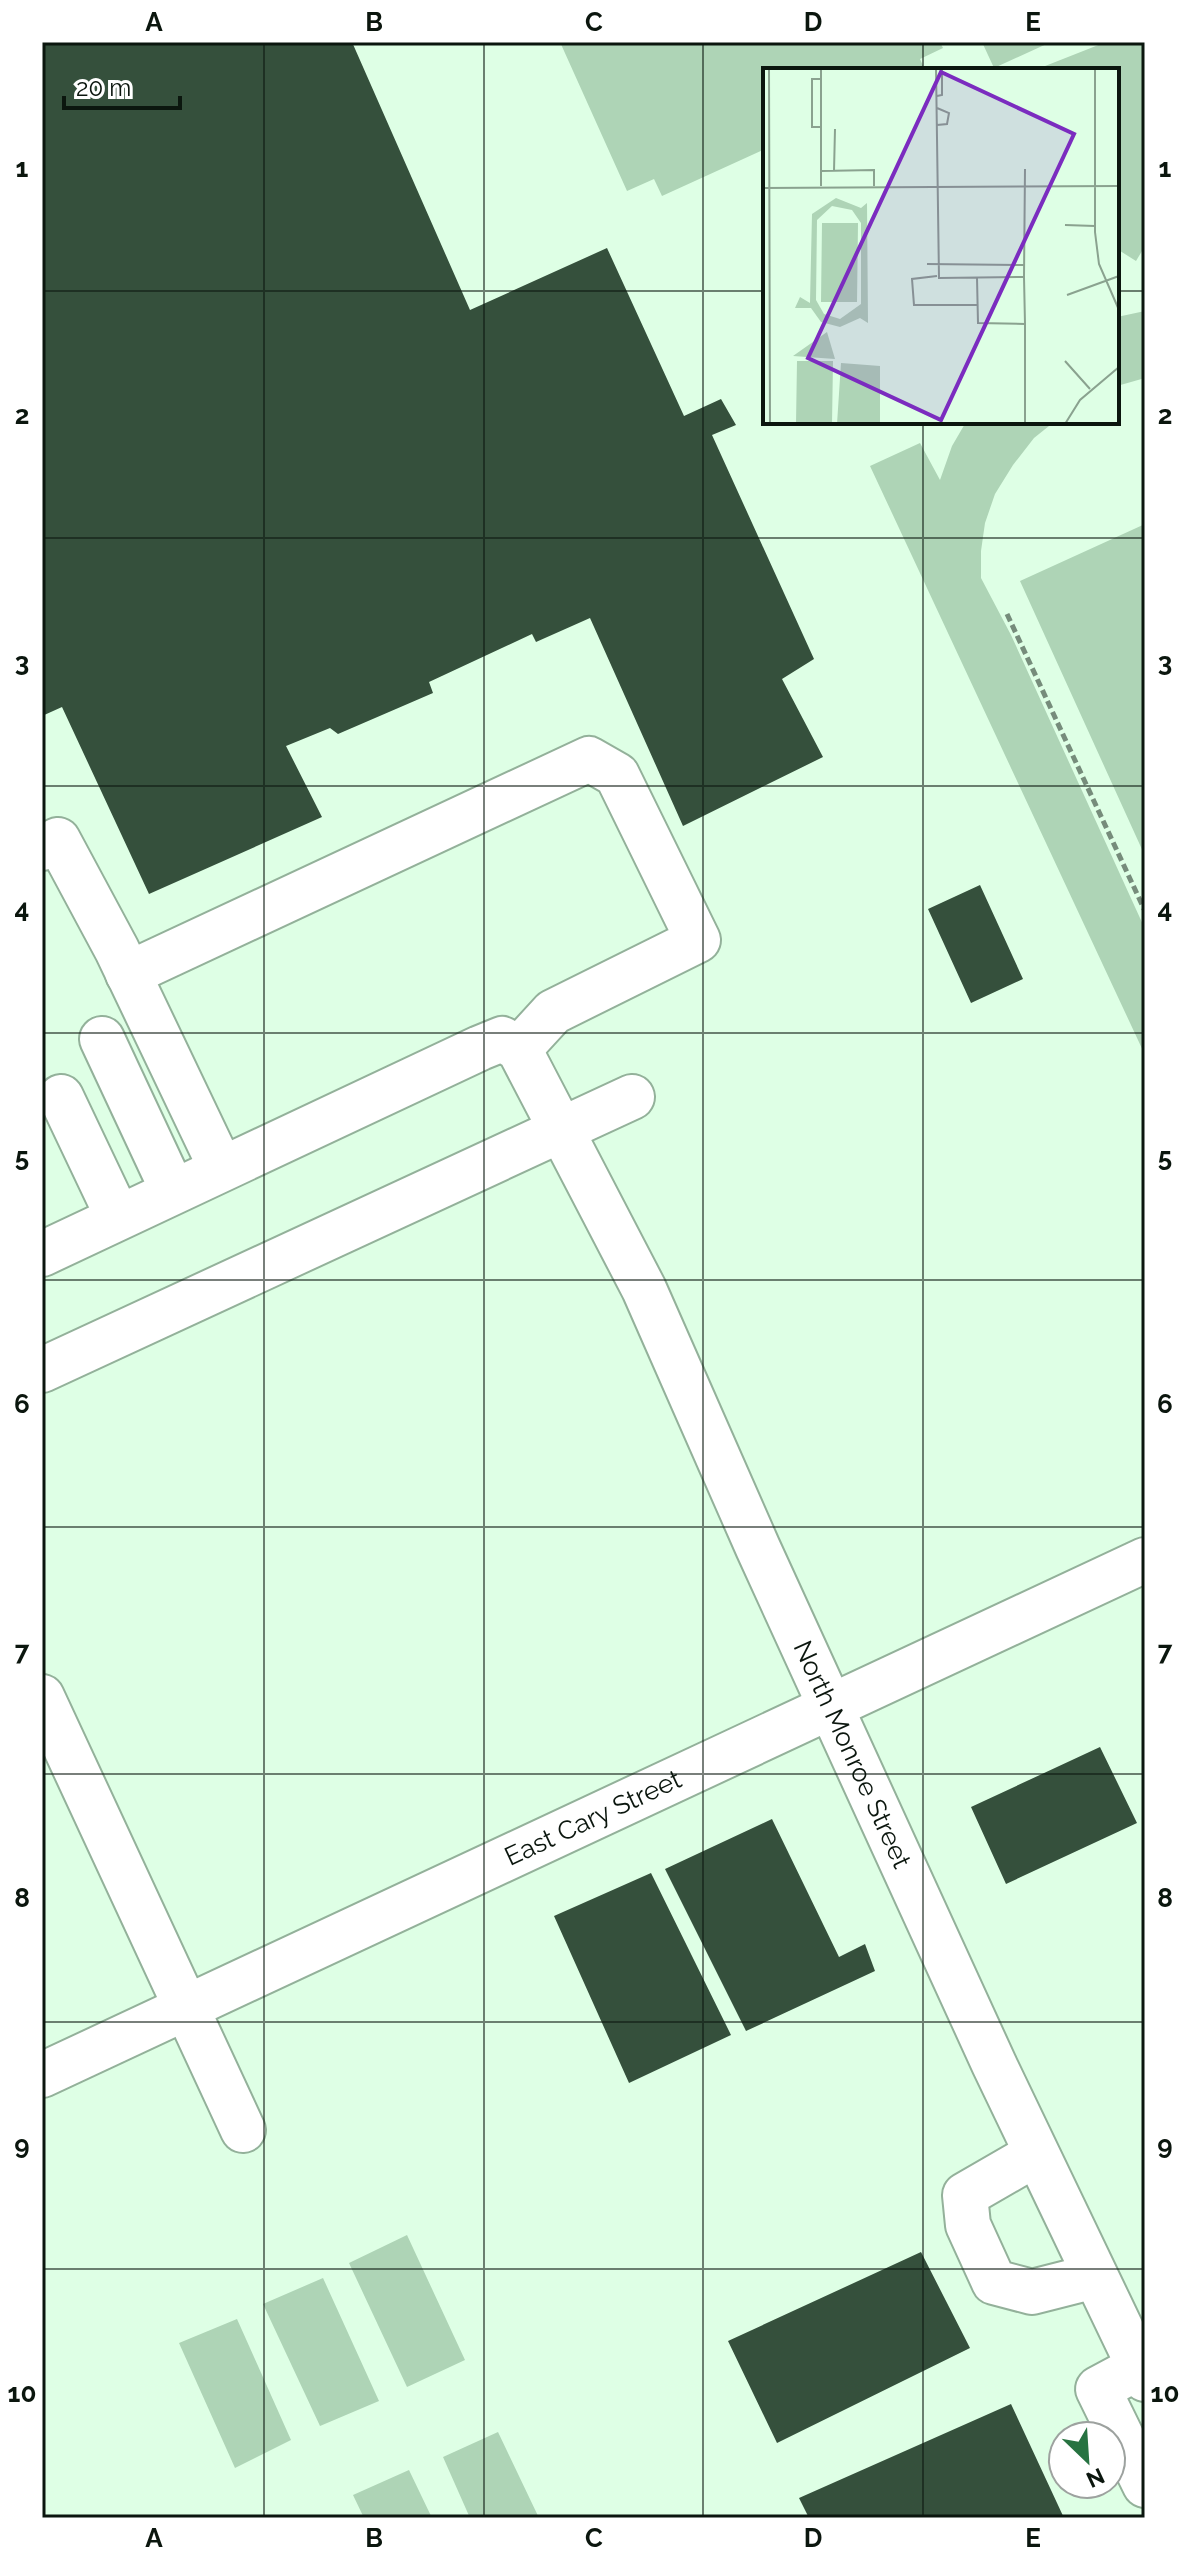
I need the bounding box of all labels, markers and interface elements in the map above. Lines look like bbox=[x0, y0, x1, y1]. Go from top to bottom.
text: A bbox=[145, 7, 163, 37]
text: B bbox=[365, 7, 383, 37]
text: C bbox=[585, 7, 603, 37]
text: D bbox=[804, 7, 822, 37]
text: E bbox=[1025, 7, 1041, 37]
scale bar bbox=[64, 60, 180, 110]
inset map bbox=[763, 68, 1119, 424]
text: 20 m bbox=[76, 73, 131, 102]
text: 1 bbox=[16, 153, 29, 183]
text: 1 bbox=[1159, 153, 1172, 183]
text: 2 bbox=[15, 400, 29, 430]
text: 2 bbox=[1158, 400, 1172, 430]
text: 3 bbox=[15, 647, 29, 677]
text: 3 bbox=[1158, 647, 1172, 677]
text: 4 bbox=[15, 894, 29, 924]
text: 4 bbox=[1158, 894, 1172, 924]
text: 5 bbox=[15, 1142, 29, 1172]
text: 5 bbox=[1158, 1142, 1172, 1172]
text: 6 bbox=[14, 1389, 30, 1419]
text: 6 bbox=[1157, 1389, 1173, 1419]
text: 7 bbox=[15, 1636, 30, 1666]
street label: North Monroe Street bbox=[787, 1636, 917, 1873]
text: 7 bbox=[1158, 1636, 1173, 1666]
street label: East Cary Street bbox=[500, 1764, 686, 1872]
text: 8 bbox=[14, 1883, 30, 1913]
text: 8 bbox=[1157, 1883, 1173, 1913]
text: 9 bbox=[14, 2130, 30, 2160]
text: 9 bbox=[1157, 2130, 1173, 2160]
text: 10 bbox=[8, 2378, 36, 2408]
text: 10 bbox=[1151, 2378, 1179, 2408]
north arrow bbox=[1047, 2420, 1127, 2500]
text: N bbox=[1082, 2463, 1109, 2493]
text: A bbox=[145, 2523, 163, 2553]
text: B bbox=[365, 2523, 383, 2553]
text: C bbox=[585, 2523, 603, 2553]
text: D bbox=[804, 2523, 822, 2553]
text: E bbox=[1025, 2523, 1041, 2553]

